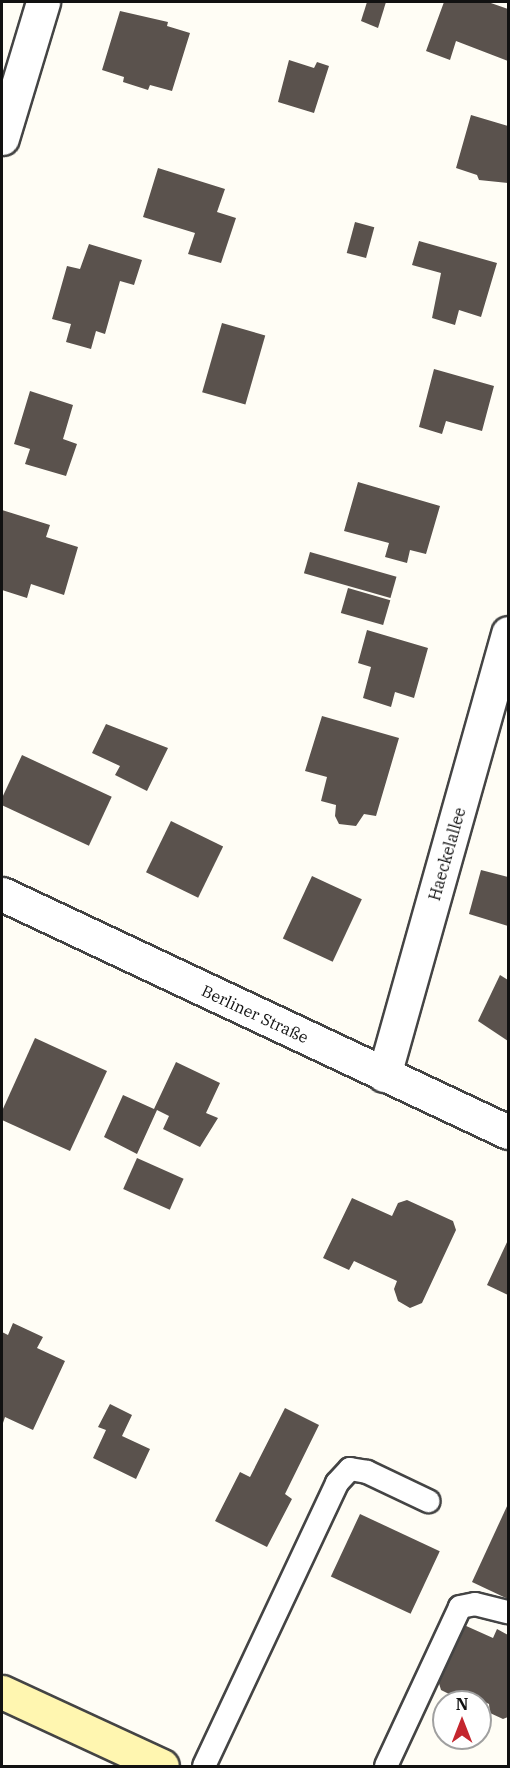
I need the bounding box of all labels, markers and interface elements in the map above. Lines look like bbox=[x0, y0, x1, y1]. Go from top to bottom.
street label: Haeckelallee bbox=[425, 805, 469, 903]
street label: Berliner Straße bbox=[199, 981, 311, 1047]
north arrow bbox=[432, 1690, 492, 1750]
text: N bbox=[456, 1694, 468, 1714]

